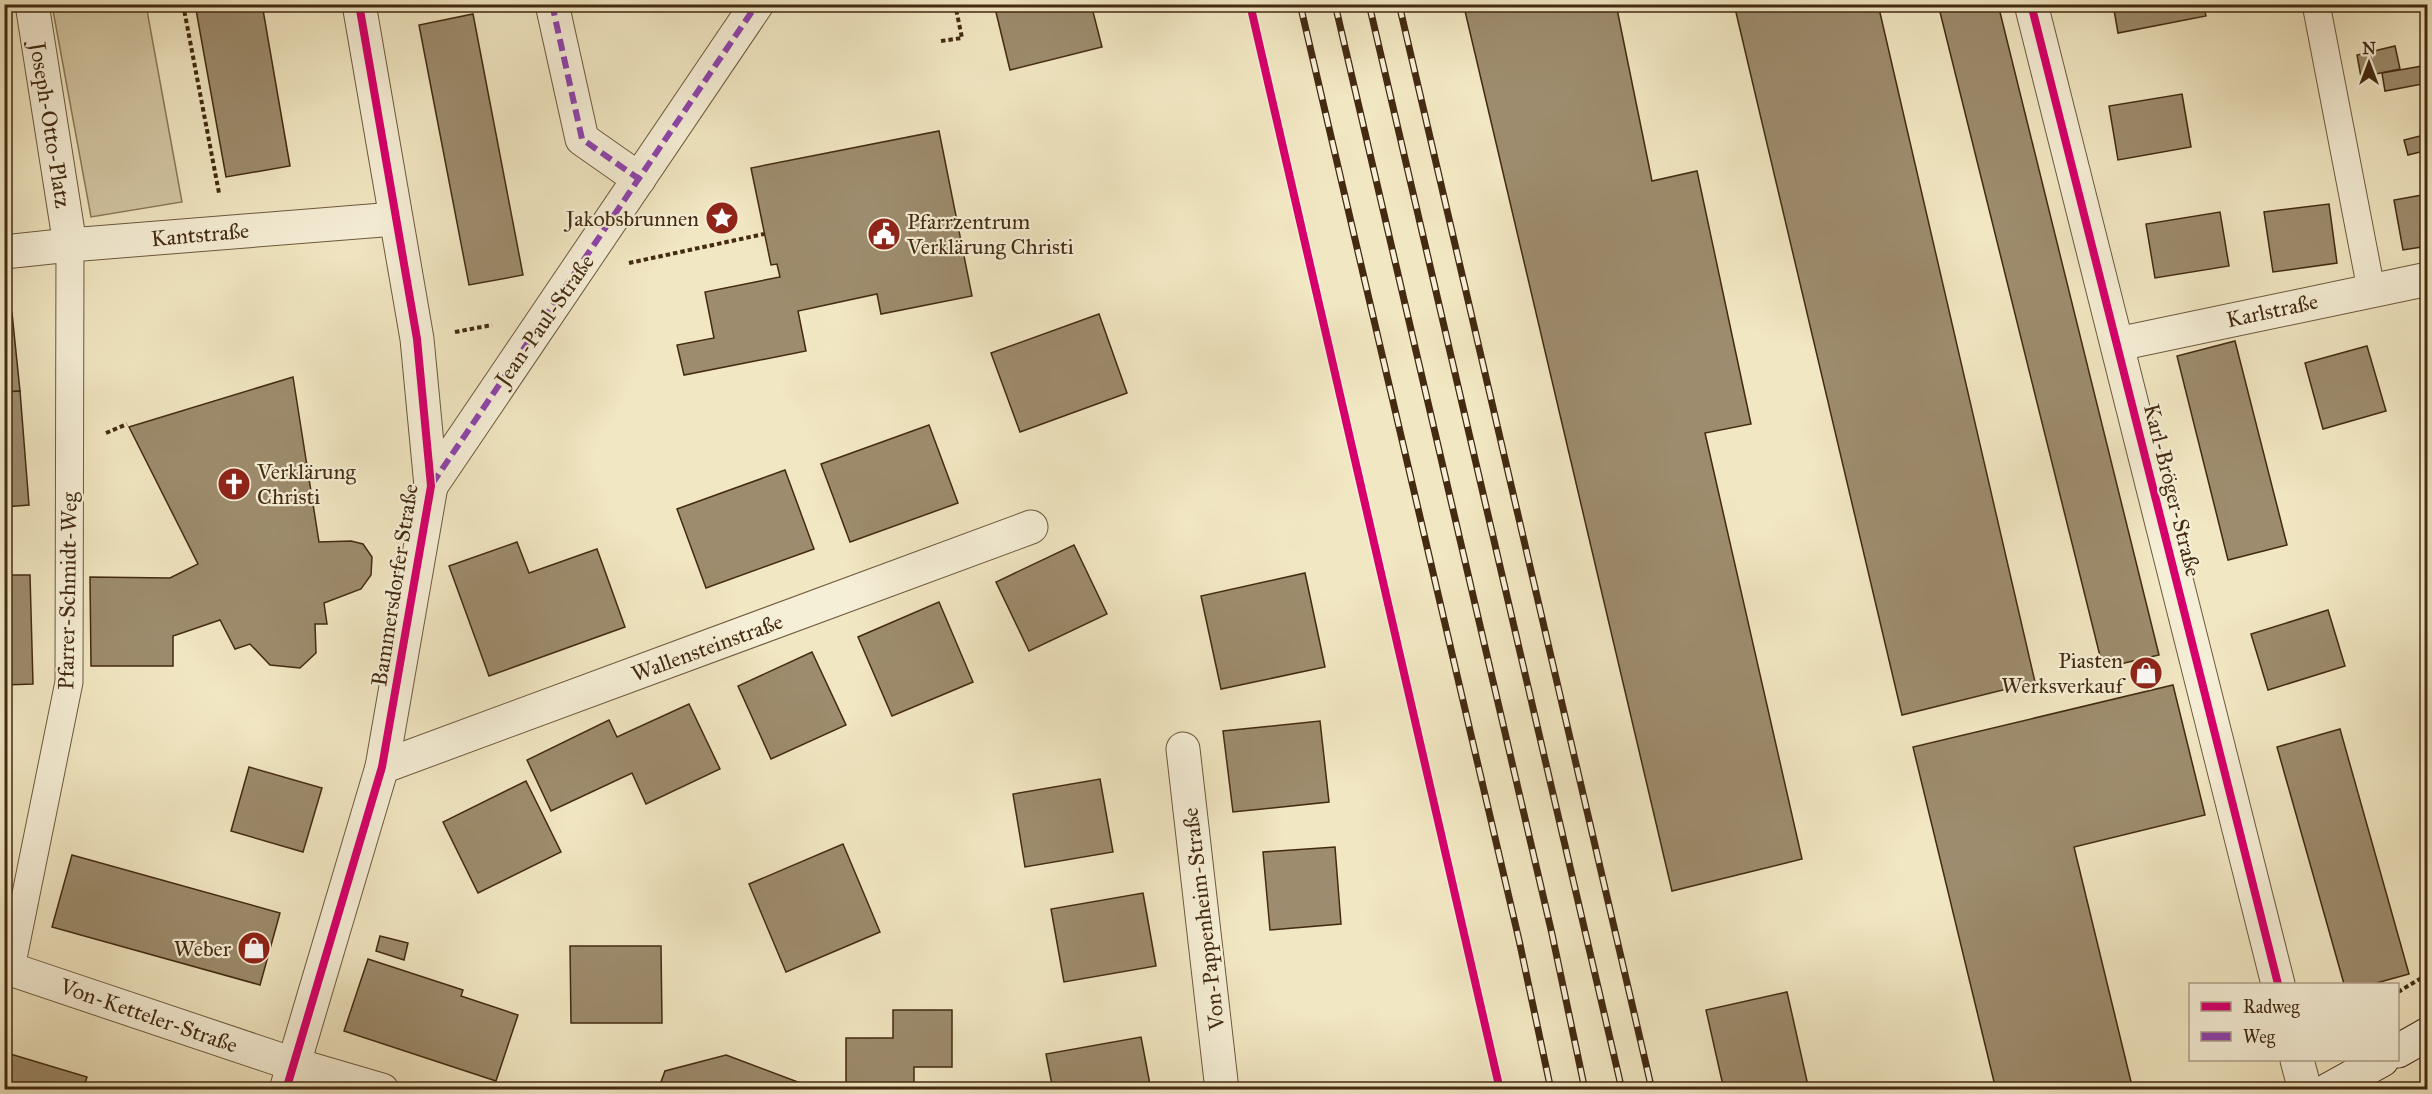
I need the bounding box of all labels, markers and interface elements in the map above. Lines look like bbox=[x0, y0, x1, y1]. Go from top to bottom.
north arrow bbox=[2339, 33, 2399, 93]
street label: Joseph-Otto-Platz bbox=[24, 38, 77, 210]
text: N bbox=[2362, 39, 2376, 58]
place icon: Jakobsbrunnen bbox=[704, 200, 740, 236]
place label: Jakobsbrunnen bbox=[564, 205, 699, 232]
place label: Pfarrzentrum Verklärung Christi bbox=[906, 208, 1074, 260]
public building icon: Pfarrzentrum Verklärung Christi bbox=[866, 216, 902, 252]
street label: Kantstraße bbox=[150, 217, 250, 252]
street label: Jean-Paul-Straße bbox=[488, 249, 600, 393]
street label: Karlstraße bbox=[2224, 288, 2320, 333]
street label: Karl-Bröger-Straße bbox=[2138, 401, 2207, 579]
place label: Verklärung Christi bbox=[256, 458, 356, 510]
church icon: Verklärung Christi bbox=[216, 466, 252, 502]
street label: Bammersdorfer Straße bbox=[365, 482, 424, 688]
street label: Pfarrer-Schmidt-Weg bbox=[52, 491, 83, 690]
street label: Wallensteinstraße bbox=[628, 608, 786, 687]
place label: Piasten Werksverkauf bbox=[2001, 647, 2127, 699]
shop icon: Piasten Werksverkauf bbox=[2128, 655, 2164, 691]
street label: Von-Pappenheim-Straße bbox=[1176, 806, 1231, 1033]
shop icon: Weber bbox=[236, 930, 272, 966]
place label: Weber bbox=[174, 935, 232, 962]
street label: Von-Ketteler-Straße bbox=[56, 972, 241, 1059]
legend bbox=[2189, 983, 2399, 1061]
text: Radweg bbox=[2243, 996, 2300, 1019]
text: Weg bbox=[2243, 1026, 2276, 1049]

